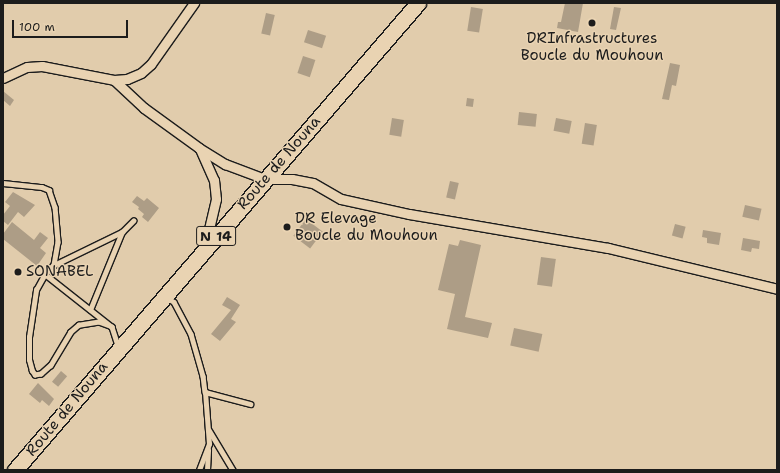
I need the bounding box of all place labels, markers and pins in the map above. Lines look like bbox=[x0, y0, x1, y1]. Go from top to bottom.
marker: DRInfrastructures Boucle du Mouhoun bbox=[587, 18, 597, 28]
place label: DRInfrastructures Boucle du Mouhoun bbox=[521, 29, 663, 64]
place label: DR Elevage Boucle du Mouhoun bbox=[295, 209, 438, 244]
marker: DR Elevage Boucle du Mouhoun bbox=[282, 222, 292, 232]
place label: SONABEL bbox=[26, 263, 93, 281]
marker: SONABEL bbox=[13, 267, 23, 277]

